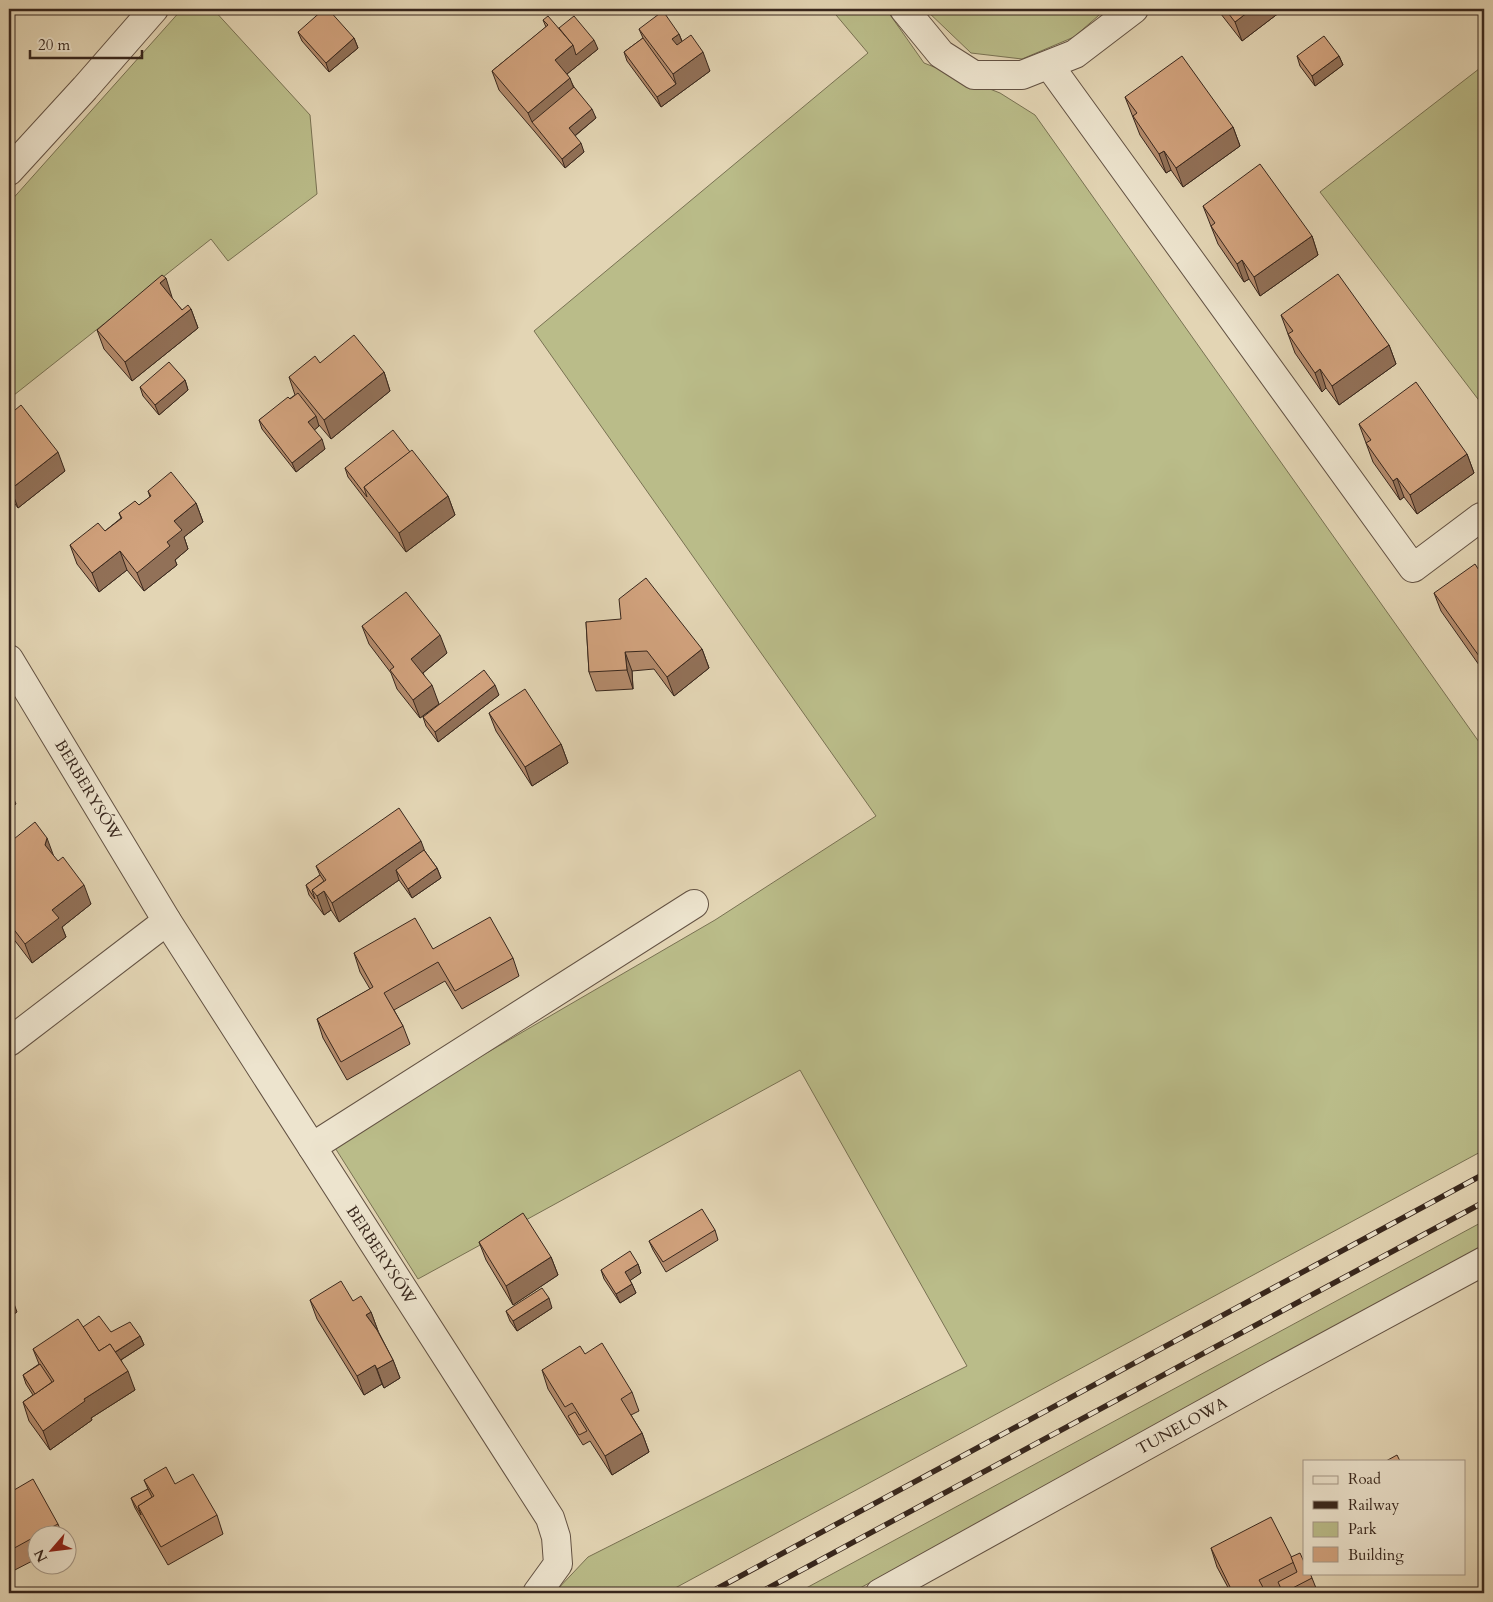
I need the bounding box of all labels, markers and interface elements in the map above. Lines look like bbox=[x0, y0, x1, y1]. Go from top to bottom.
scale bar bbox=[30, 28, 142, 60]
text: 20 m bbox=[38, 35, 70, 55]
street label: BERBERYSÓW bbox=[49, 736, 127, 845]
street label: BERBERYSÓW bbox=[341, 1201, 421, 1309]
street label: TUNELOWA bbox=[1133, 1392, 1232, 1460]
legend bbox=[1303, 1460, 1466, 1574]
text: Road bbox=[1348, 1469, 1381, 1489]
text: Railway bbox=[1348, 1495, 1399, 1515]
text: Park bbox=[1348, 1519, 1377, 1539]
north arrow bbox=[28, 1524, 78, 1574]
text: Building bbox=[1348, 1545, 1404, 1565]
text: N bbox=[30, 1546, 52, 1566]

